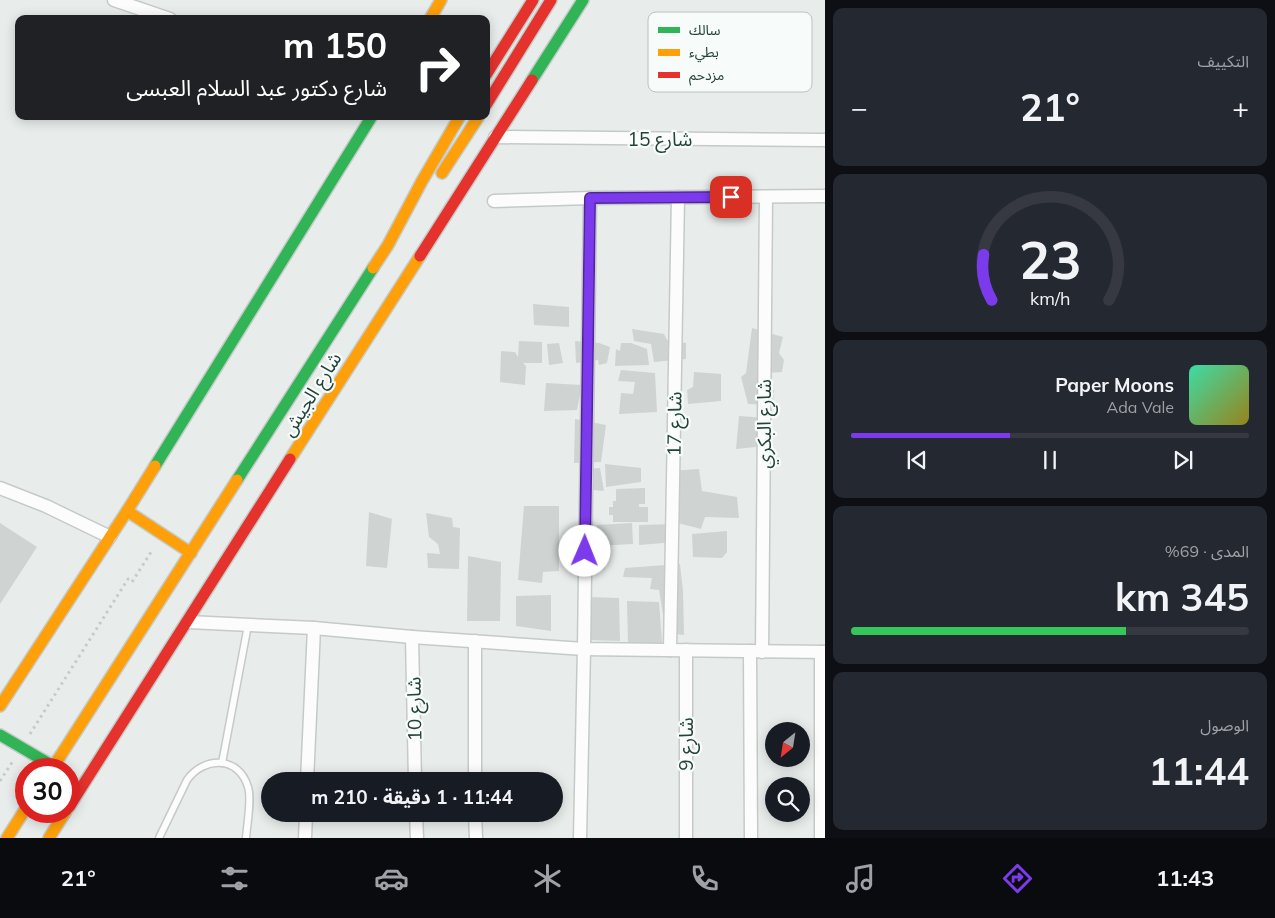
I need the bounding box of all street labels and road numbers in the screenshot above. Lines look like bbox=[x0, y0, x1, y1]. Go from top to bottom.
street label: شارع 15 bbox=[628, 127, 692, 153]
street label: شارع الجيش bbox=[276, 347, 348, 442]
street label: شارع البكري bbox=[752, 379, 779, 469]
street label: شارع 17 bbox=[661, 391, 689, 457]
street label: شارع 10 bbox=[401, 676, 429, 742]
street label: شارع 9 bbox=[674, 717, 700, 771]

